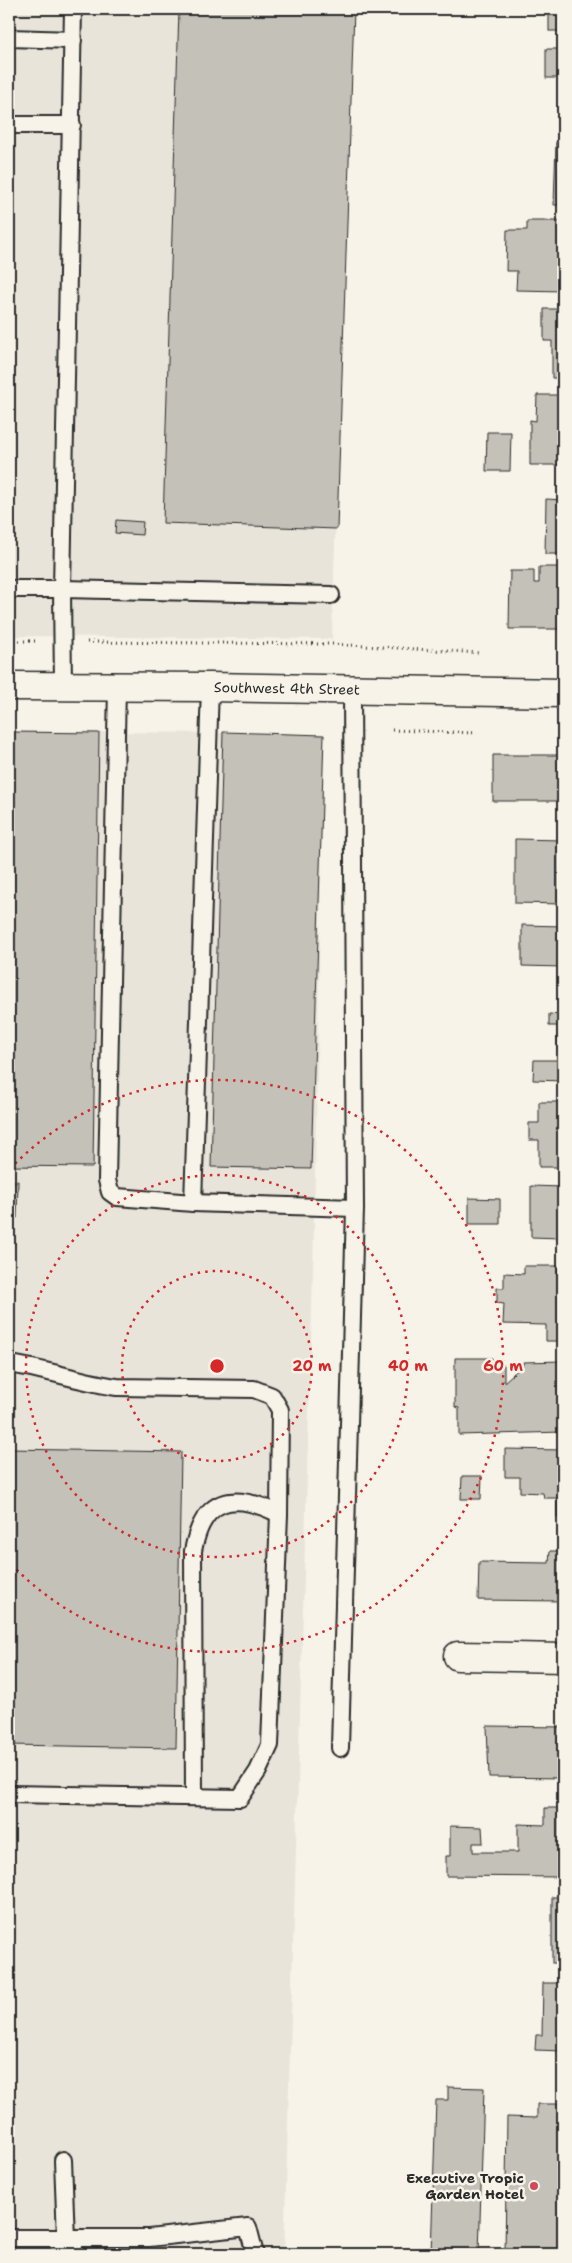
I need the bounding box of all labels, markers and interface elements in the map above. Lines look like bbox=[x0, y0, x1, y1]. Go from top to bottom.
street label: Southwest 4th Street bbox=[214, 678, 360, 699]
text: 20 m bbox=[292, 1356, 332, 1376]
text: 40 m bbox=[388, 1356, 428, 1376]
text: 60 m bbox=[483, 1356, 523, 1376]
centre of rings bbox=[208, 1357, 226, 1375]
place label: Executive Tropic Garden Hotel bbox=[406, 2169, 524, 2203]
marker: Executive Tropic Garden Hotel bbox=[528, 2180, 540, 2192]

